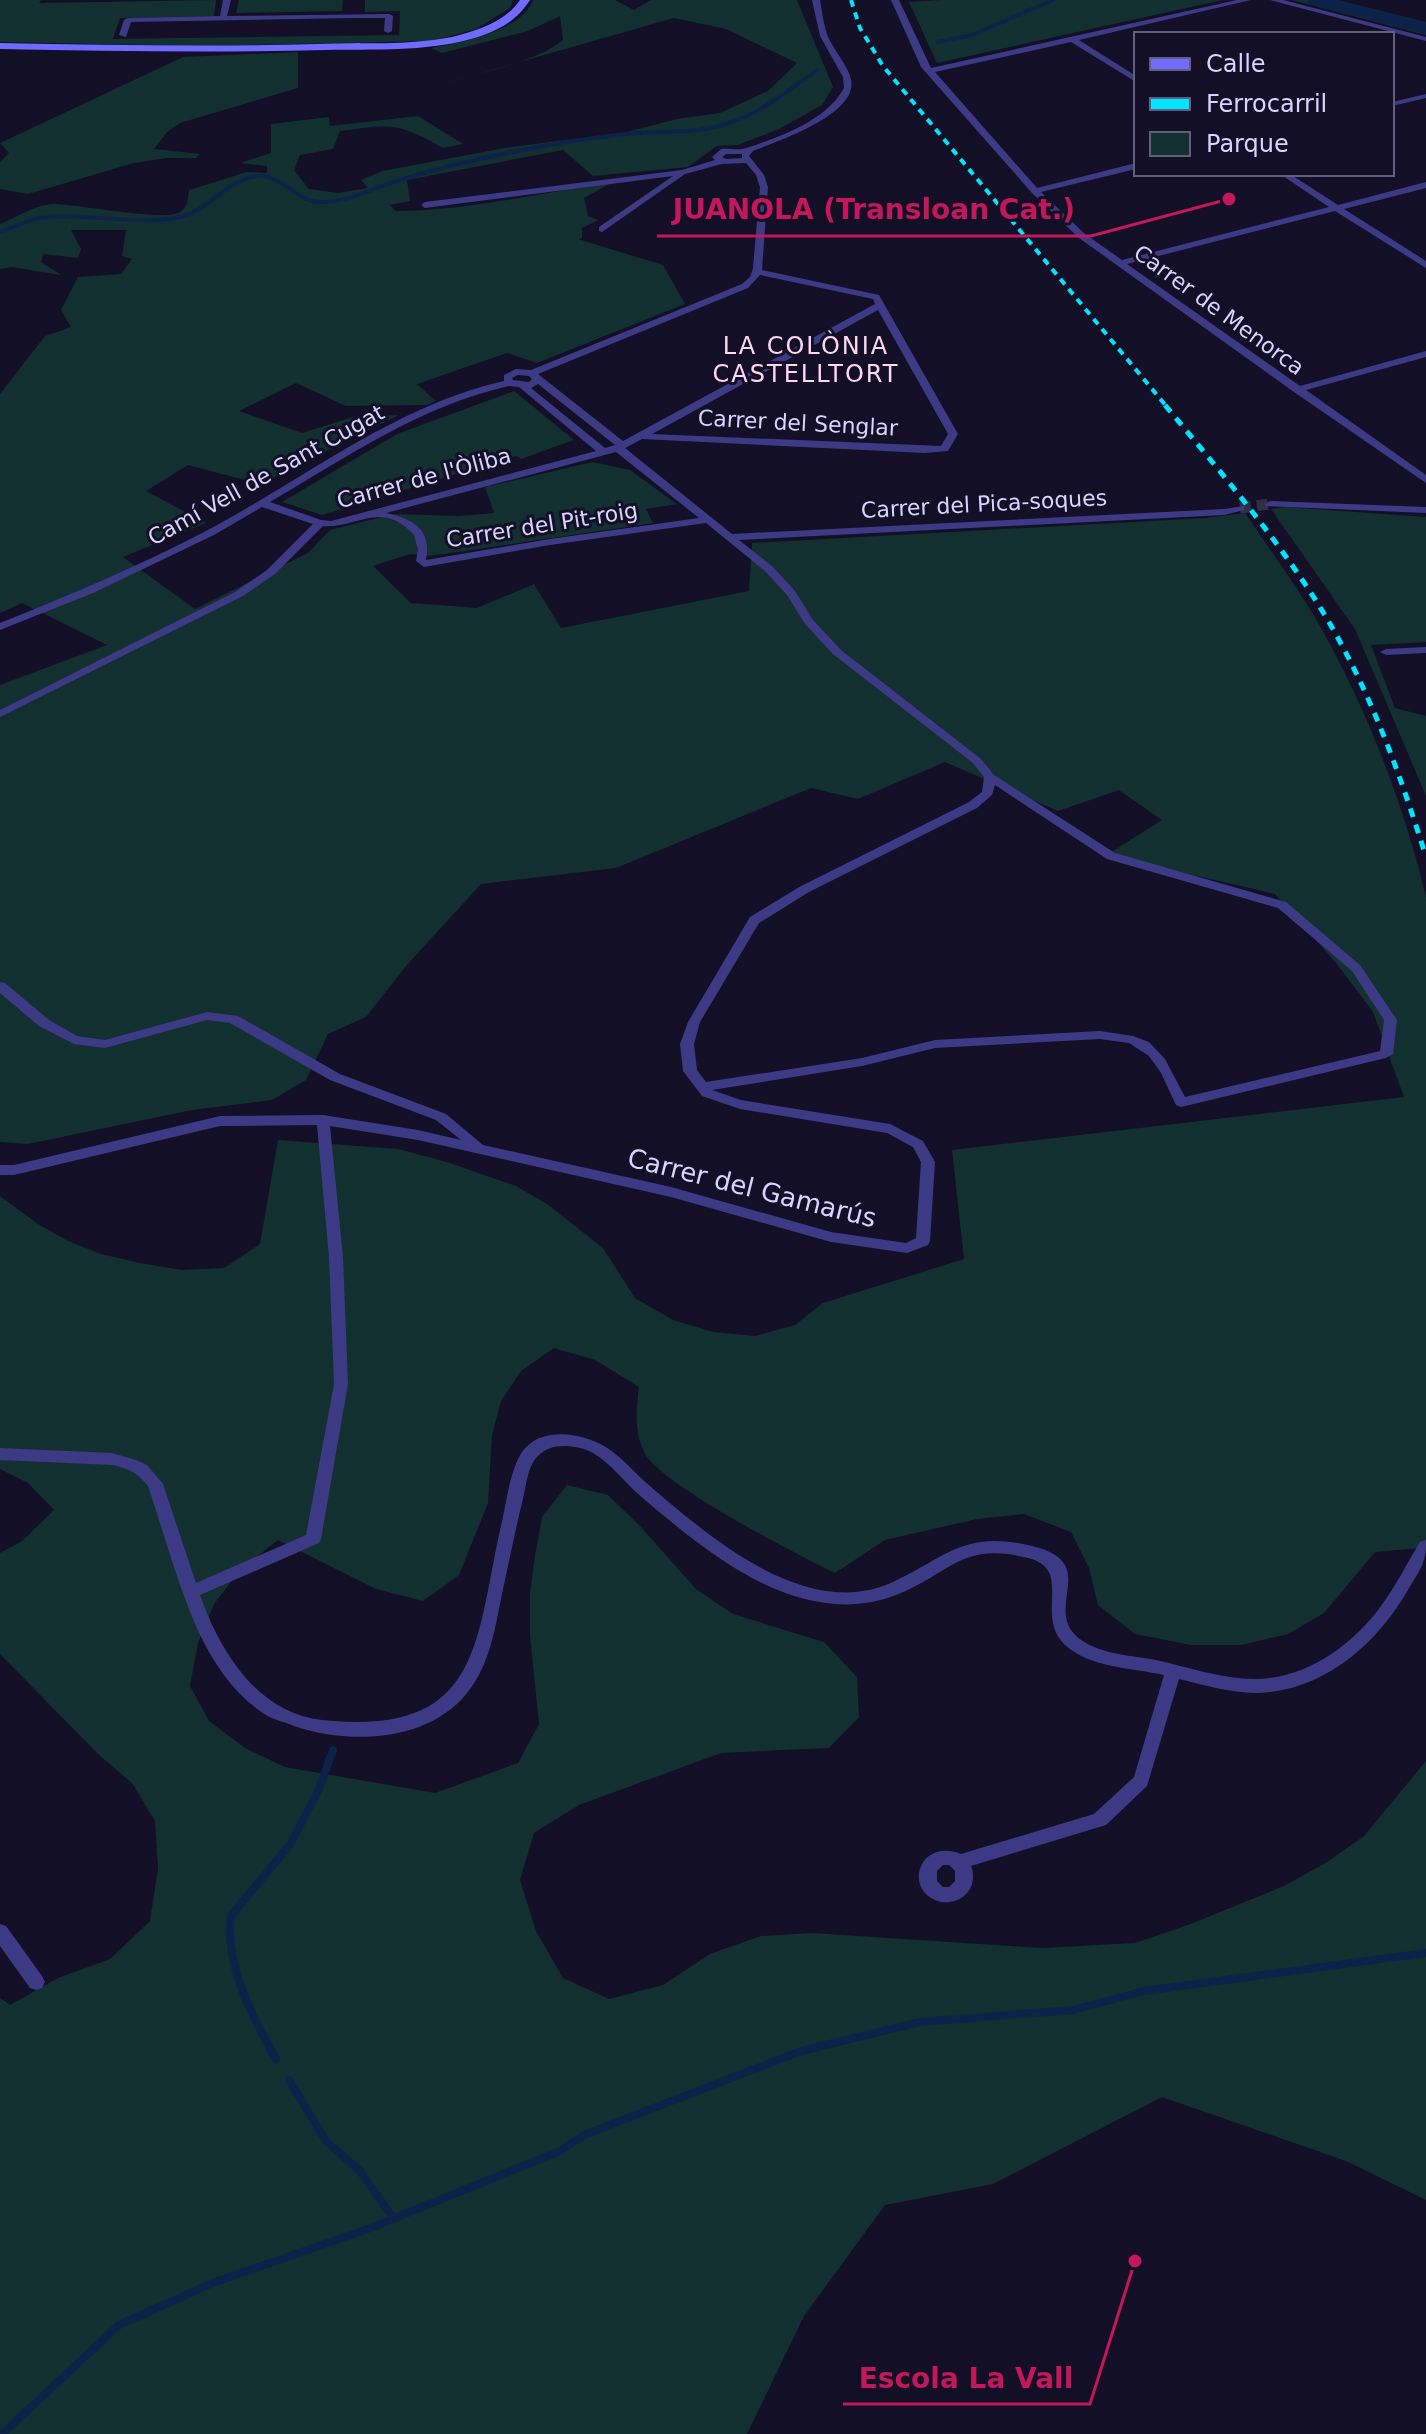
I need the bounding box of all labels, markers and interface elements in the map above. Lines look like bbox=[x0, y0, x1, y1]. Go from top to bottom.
legend bbox=[1134, 32, 1394, 176]
text: Calle bbox=[1206, 50, 1266, 78]
text: Ferrocarril bbox=[1206, 90, 1327, 118]
text: Parque bbox=[1206, 130, 1289, 158]
callout: JUANOLA (Transloan Cat.) bbox=[657, 184, 1091, 236]
text: JUANOLA (Transloan Cat.) bbox=[671, 193, 1075, 226]
street label: Carrer de Menorca bbox=[1129, 240, 1309, 380]
district label: LA COLÒNIA CASTELLTORT bbox=[713, 330, 899, 388]
street label: Camí Vell de Sant Cugat bbox=[143, 399, 389, 550]
street label: Carrer del Senglar bbox=[697, 405, 900, 441]
street label: Carrer de l'Òliba bbox=[334, 443, 514, 513]
street label: Carrer del Pica-soques bbox=[860, 485, 1108, 523]
street label: Carrer del Pit-roig bbox=[444, 497, 640, 553]
street label: Carrer del Gamarús bbox=[624, 1143, 880, 1233]
callout: Escola La Vall bbox=[843, 2352, 1090, 2404]
text: Escola La Vall bbox=[859, 2362, 1073, 2395]

